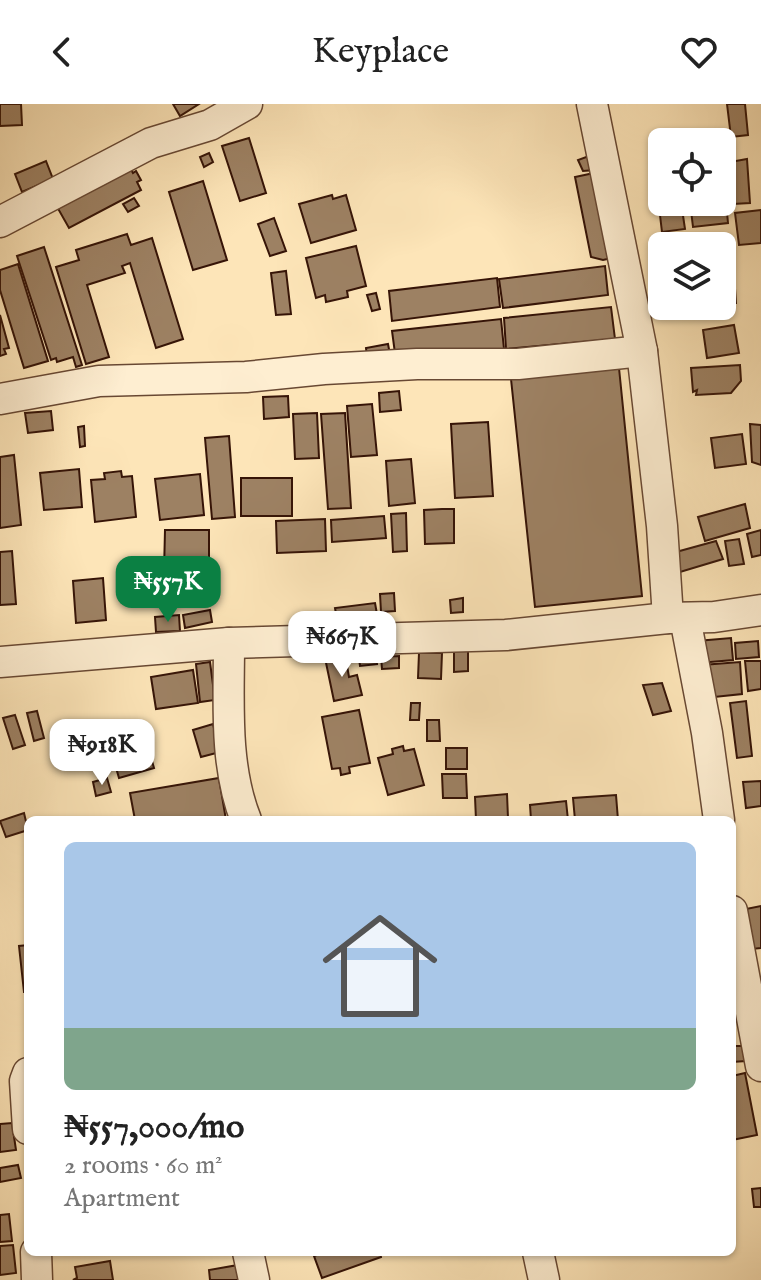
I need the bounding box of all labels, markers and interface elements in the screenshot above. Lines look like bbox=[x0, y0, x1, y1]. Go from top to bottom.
text: Keyplace bbox=[312, 29, 449, 75]
icon: back bbox=[40, 30, 84, 74]
icon: heart bbox=[677, 30, 721, 74]
map controls bbox=[648, 128, 736, 320]
button: locate bbox=[648, 128, 736, 216]
button: layers bbox=[648, 232, 736, 320]
pin: ₦557K bbox=[112, 556, 224, 624]
text: ₦557K bbox=[134, 565, 202, 598]
pin: ₦667K bbox=[286, 611, 398, 679]
text: ₦667K bbox=[306, 620, 378, 653]
pin: ₦918K bbox=[46, 719, 158, 787]
text: ₦918K bbox=[68, 728, 136, 761]
icon: home bbox=[308, 894, 452, 1038]
text: ₦557,000/mo bbox=[64, 1106, 244, 1149]
text: 2 rooms · 60 m² bbox=[64, 1149, 223, 1182]
text: Apartment bbox=[64, 1182, 180, 1215]

